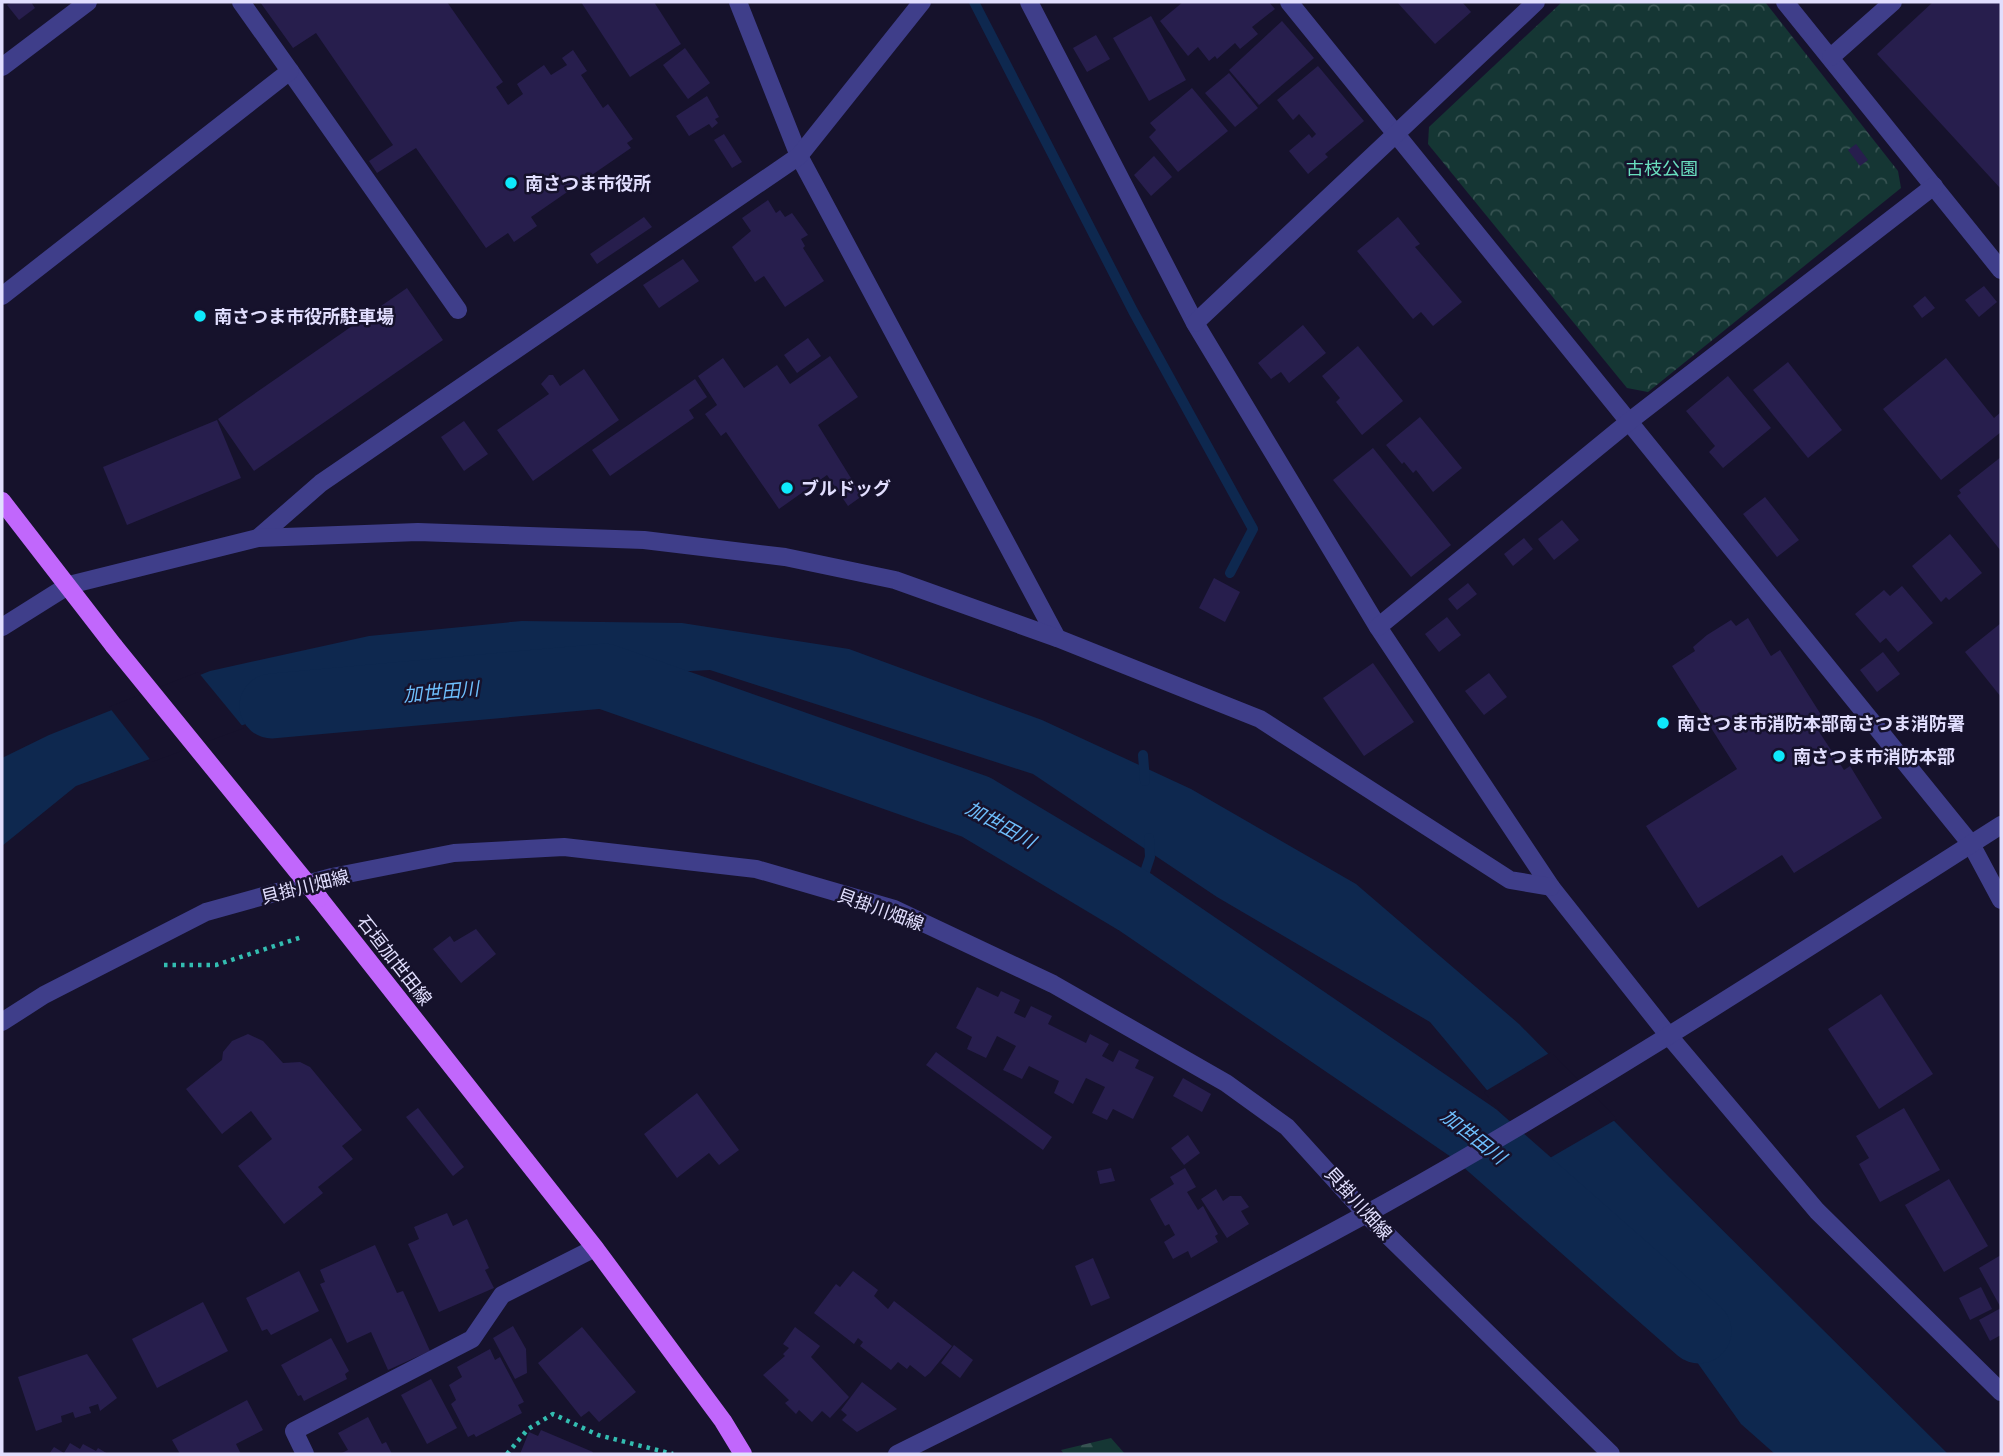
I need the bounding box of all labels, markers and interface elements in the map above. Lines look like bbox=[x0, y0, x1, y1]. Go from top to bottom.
park label: 古枝公園 bbox=[1626, 157, 1698, 179]
place label: 南さつま市役所 bbox=[525, 172, 651, 194]
marker: 南さつま市役所 bbox=[503, 175, 519, 191]
place label: 南さつま市役所駐車場 bbox=[214, 305, 394, 327]
marker: 南さつま市役所駐車場 bbox=[192, 308, 208, 324]
place label: ブルドッグ bbox=[801, 477, 891, 499]
marker: ブルドッグ bbox=[779, 480, 795, 496]
water label: 加世田川 bbox=[402, 676, 482, 706]
place label: 南さつま市消防本部南さつま消防署 bbox=[1677, 712, 1965, 734]
marker: 南さつま市消防本部南さつま消防署 bbox=[1655, 715, 1671, 731]
place label: 南さつま市消防本部 bbox=[1793, 745, 1955, 767]
marker: 南さつま市消防本部 bbox=[1771, 748, 1787, 764]
water label: 加世田川 bbox=[962, 796, 1042, 853]
street label: 貝掛川畑線 bbox=[259, 864, 351, 908]
street label: 貝掛川畑線 bbox=[835, 883, 927, 935]
street label: 石垣加世田線 bbox=[353, 911, 437, 1009]
water label: 加世田川 bbox=[1437, 1104, 1513, 1170]
street label: 貝掛川畑線 bbox=[1321, 1162, 1397, 1244]

